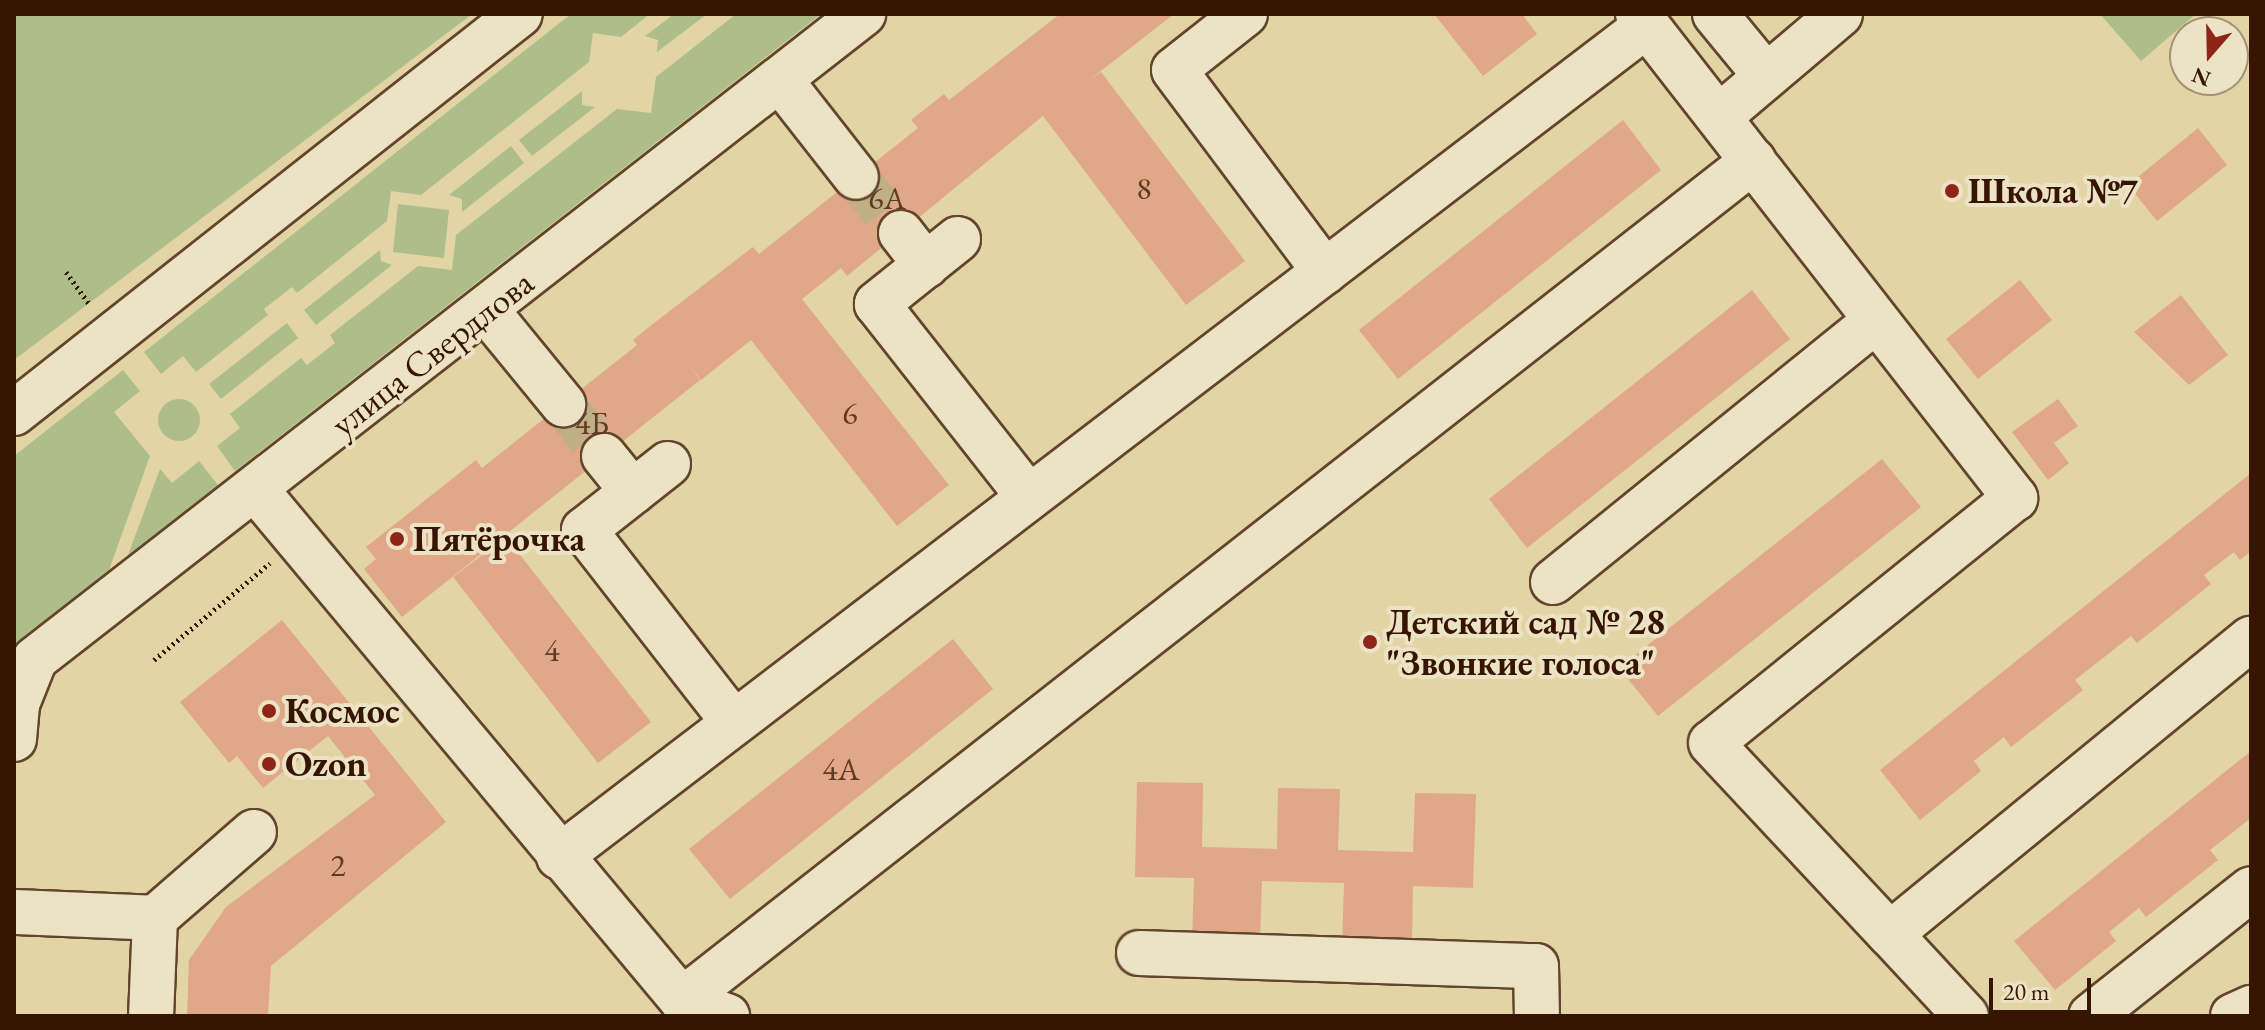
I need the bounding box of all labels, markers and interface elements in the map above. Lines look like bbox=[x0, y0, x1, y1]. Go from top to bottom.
north arrow bbox=[2169, 16, 2249, 96]
text: N bbox=[2188, 60, 2215, 94]
house number: 8 bbox=[1136, 169, 1152, 207]
place label: Школа №7 bbox=[1968, 169, 2138, 213]
house number: 6А bbox=[868, 179, 906, 217]
marker: Школа №7 bbox=[1943, 182, 1961, 200]
street label: улица Свердлова bbox=[322, 261, 542, 445]
house number: 6 bbox=[842, 394, 858, 432]
house number: 4Б bbox=[575, 404, 609, 442]
place label: Пятёрочка bbox=[413, 517, 585, 561]
marker: Пятёрочка bbox=[388, 530, 406, 548]
place label: Детский сад № 28 "Звонкие голоса" bbox=[1386, 599, 1665, 684]
house number: 4 bbox=[544, 631, 560, 669]
marker: Детский сад № 28 "Звонкие голоса" bbox=[1361, 633, 1379, 651]
place label: Космос bbox=[285, 689, 400, 733]
marker: Космос bbox=[260, 702, 278, 720]
place label: Ozon bbox=[285, 742, 367, 786]
house number: 4А bbox=[822, 750, 860, 788]
marker: Ozon bbox=[260, 755, 278, 773]
house number: 2 bbox=[330, 846, 346, 884]
scale bar bbox=[1993, 962, 2095, 1012]
text: 20 m bbox=[2003, 976, 2050, 1007]

